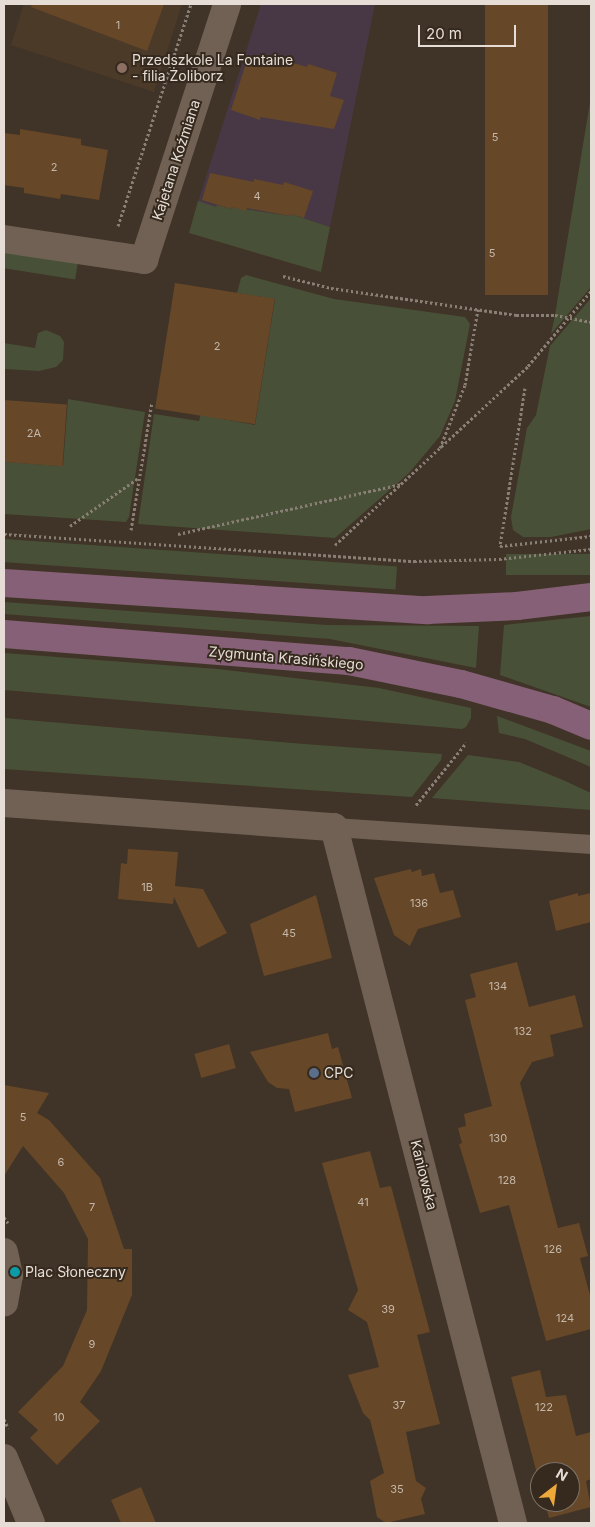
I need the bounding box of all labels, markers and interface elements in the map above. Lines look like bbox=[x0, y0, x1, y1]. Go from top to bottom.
scale bar bbox=[420, 15, 518, 47]
house number: 1 bbox=[116, 18, 120, 32]
text: 20 m bbox=[426, 24, 462, 43]
place label: Przedszkole La Fontaine - filia Żoliborz bbox=[132, 52, 293, 84]
marker: Przedszkole La Fontaine - filia Żoliborz bbox=[116, 62, 128, 74]
street label: Kajetana Koźmiana bbox=[149, 98, 203, 222]
house number: 5 bbox=[492, 130, 498, 144]
house number: 2 bbox=[51, 160, 57, 174]
house number: 4 bbox=[253, 189, 261, 203]
house number: 5 bbox=[489, 246, 495, 260]
house number: 2 bbox=[214, 339, 220, 353]
house number: 2A bbox=[27, 426, 41, 440]
street label: Zygmunta Krasińskiego bbox=[208, 643, 364, 673]
house number: 1B bbox=[141, 880, 153, 894]
house number: 136 bbox=[410, 896, 428, 910]
house number: 45 bbox=[282, 926, 296, 940]
house number: 134 bbox=[489, 979, 507, 993]
house number: 132 bbox=[514, 1024, 532, 1038]
place label: CPC bbox=[324, 1065, 353, 1081]
marker: CPC bbox=[308, 1067, 320, 1079]
house number: 5 bbox=[20, 1110, 26, 1124]
house number: 130 bbox=[489, 1131, 507, 1145]
street label: Kaniowska bbox=[407, 1138, 441, 1212]
house number: 6 bbox=[58, 1155, 64, 1169]
house number: 128 bbox=[498, 1173, 516, 1187]
house number: 41 bbox=[357, 1195, 369, 1209]
house number: 7 bbox=[89, 1200, 95, 1214]
house number: 126 bbox=[544, 1242, 562, 1256]
place label: Plac Słoneczny bbox=[25, 1264, 126, 1280]
marker: Plac Słoneczny bbox=[9, 1266, 21, 1278]
house number: 39 bbox=[381, 1302, 395, 1316]
house number: 124 bbox=[556, 1311, 574, 1325]
house number: 9 bbox=[89, 1337, 95, 1351]
house number: 37 bbox=[392, 1398, 406, 1412]
house number: 122 bbox=[535, 1400, 553, 1414]
house number: 10 bbox=[53, 1410, 65, 1424]
north arrow bbox=[530, 1462, 580, 1512]
text: N bbox=[553, 1464, 571, 1484]
house number: 35 bbox=[390, 1482, 404, 1496]

